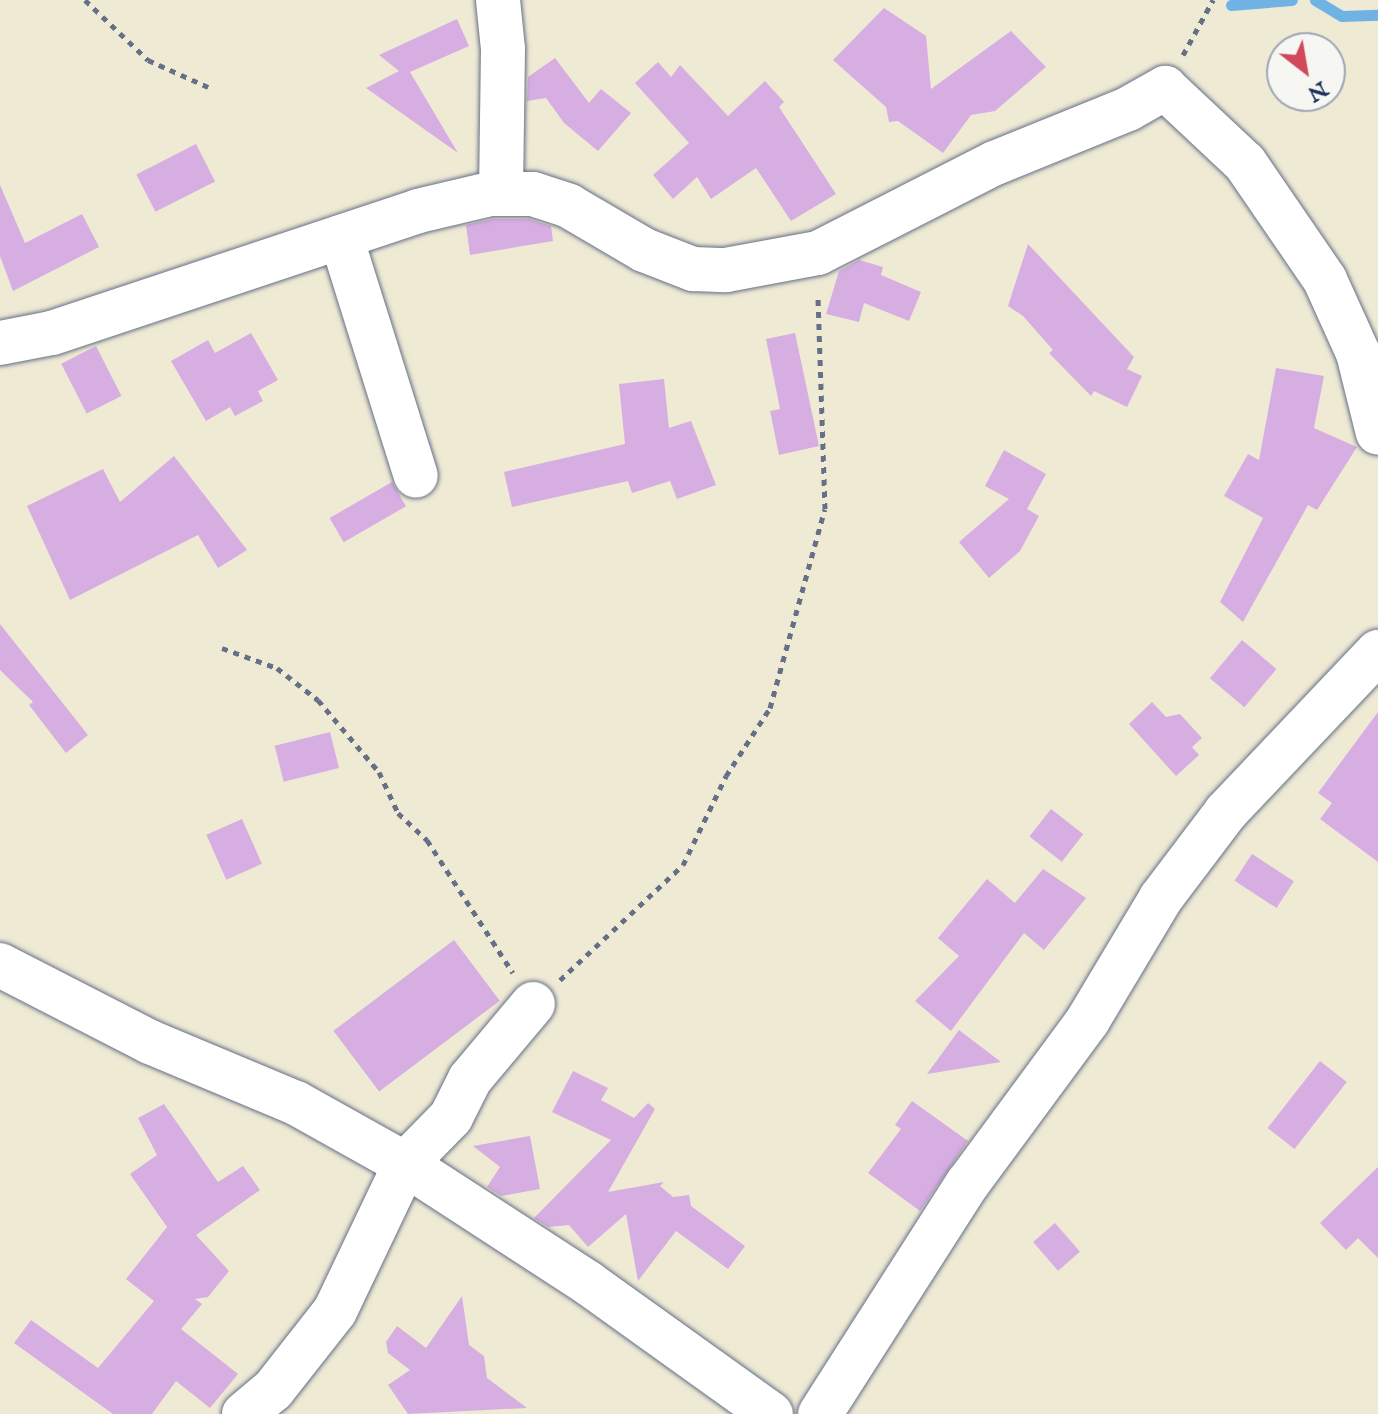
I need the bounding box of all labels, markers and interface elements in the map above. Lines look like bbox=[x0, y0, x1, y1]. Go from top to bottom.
north arrow bbox=[1266, 32, 1346, 112]
text: N bbox=[1302, 74, 1333, 108]

